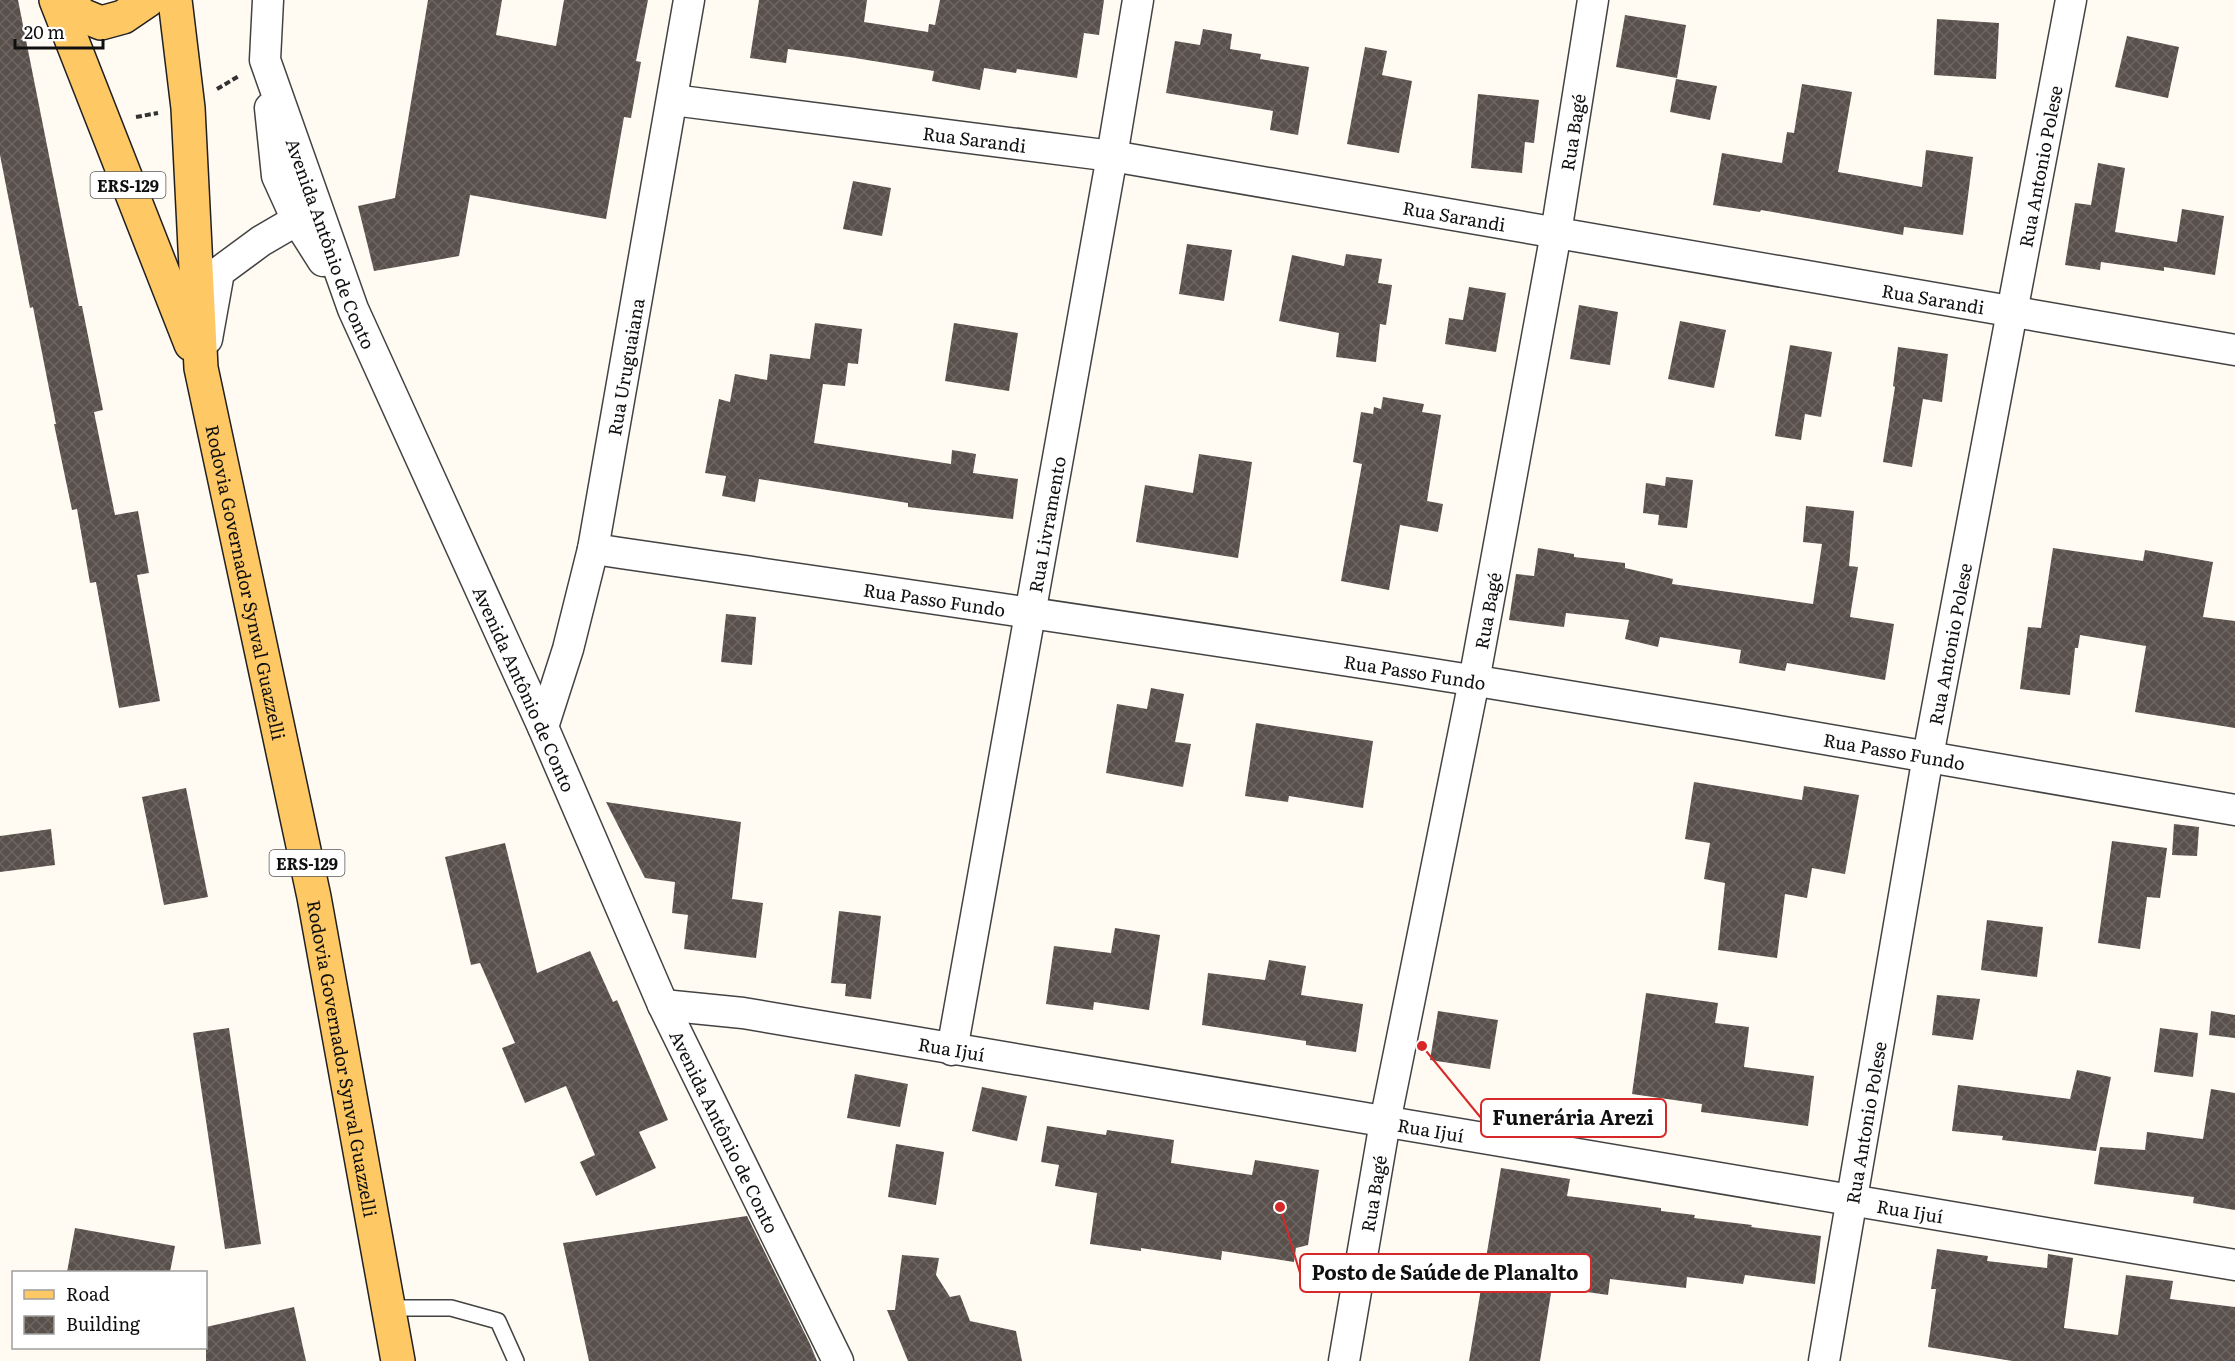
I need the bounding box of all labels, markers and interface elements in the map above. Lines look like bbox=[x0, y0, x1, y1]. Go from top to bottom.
scale bar bbox=[15, 12, 104, 50]
text: 20 m bbox=[24, 18, 65, 45]
street label: Rua Antonio Polese bbox=[2011, 83, 2068, 250]
street label: Rua Bagé bbox=[1553, 92, 1591, 173]
street label: Rua Sarandi bbox=[921, 118, 1028, 158]
street label: Avenida Antônio de Conto bbox=[280, 134, 383, 353]
road number: ERS-129 bbox=[90, 172, 166, 198]
street label: Rua Sarandi bbox=[1401, 193, 1508, 237]
street label: Rua Sarandi bbox=[1880, 276, 1987, 320]
street label: Rua Uruguaiana bbox=[600, 295, 650, 438]
street label: Rodovia Governador Synval Guazzelli bbox=[200, 422, 294, 742]
street label: Rua Livramento bbox=[1021, 454, 1072, 595]
street label: Rua Antonio Polese bbox=[1921, 561, 1978, 727]
street label: Rua Bagé bbox=[1467, 570, 1507, 651]
street label: Rua Passo Fundo bbox=[862, 575, 1007, 622]
street label: Avenida Antônio de Conto bbox=[467, 581, 583, 796]
street label: Rua Passo Fundo bbox=[1342, 647, 1488, 696]
street label: Rua Passo Fundo bbox=[1822, 725, 1967, 776]
road number: ERS-129 bbox=[270, 850, 344, 876]
street label: Rodovia Governador Synval Guazzelli bbox=[301, 898, 385, 1219]
street label: Avenida Antônio de Conto bbox=[664, 1025, 786, 1238]
street label: Rua Ijuí bbox=[916, 1029, 987, 1067]
street label: Rua Antonio Polese bbox=[1838, 1039, 1892, 1206]
callout: Funerária Arezi bbox=[1481, 1099, 1666, 1137]
text: Funerária Arezi bbox=[1492, 1101, 1654, 1131]
street label: Rua Ijuí bbox=[1396, 1110, 1466, 1148]
street label: Rua Bagé bbox=[1353, 1153, 1393, 1234]
street label: Rua Ijuí bbox=[1875, 1191, 1945, 1229]
callout: Posto de Saúde de Planalto bbox=[1300, 1254, 1591, 1292]
text: Posto de Saúde de Planalto bbox=[1311, 1256, 1579, 1286]
legend bbox=[12, 1271, 207, 1349]
text: Road bbox=[66, 1280, 110, 1307]
text: Building bbox=[66, 1310, 141, 1337]

